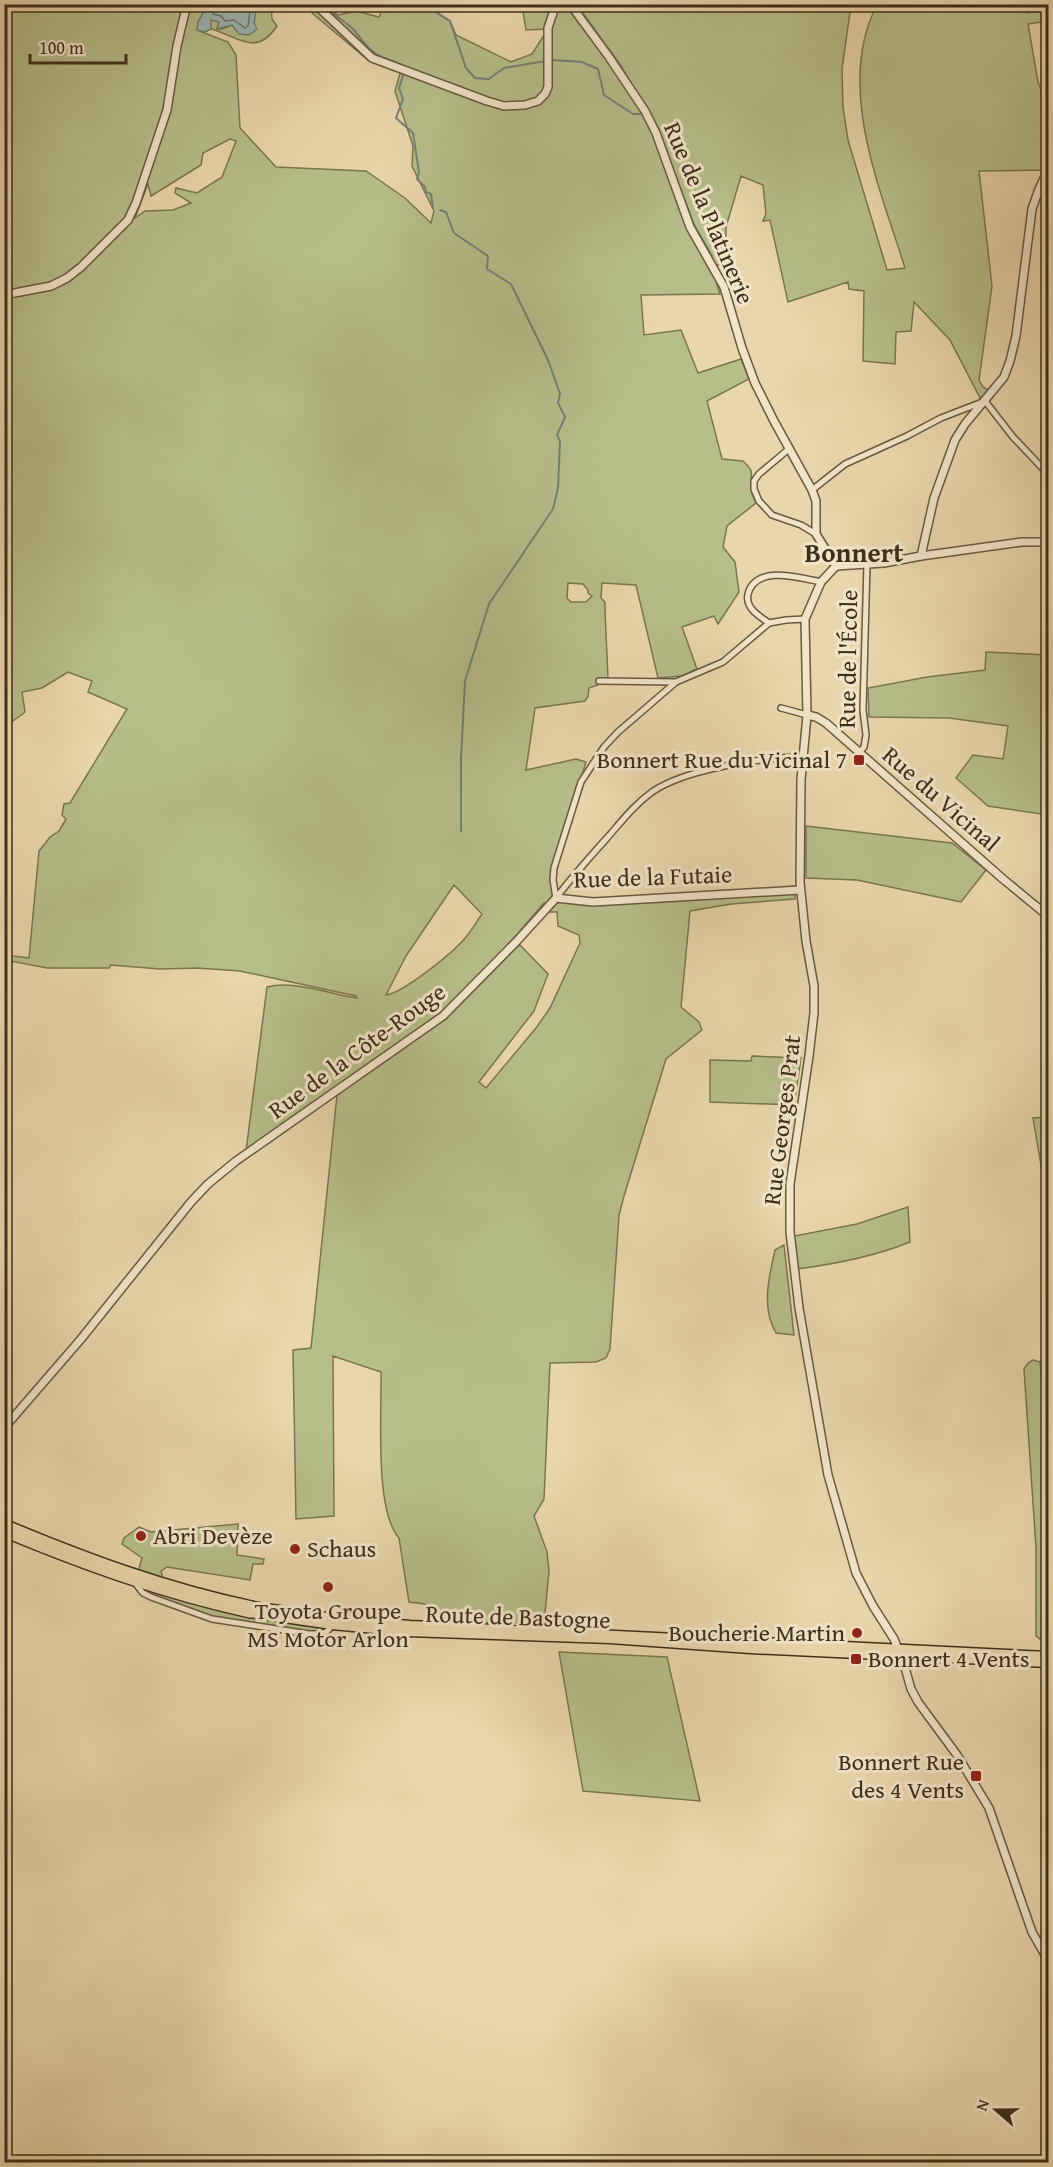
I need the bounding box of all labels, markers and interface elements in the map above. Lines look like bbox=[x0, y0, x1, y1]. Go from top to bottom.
scale bar bbox=[30, 27, 126, 65]
text: 100 m bbox=[39, 34, 84, 61]
street label: Rue de la Platinerie bbox=[655, 116, 764, 309]
district label: Bonnert bbox=[805, 532, 903, 572]
street label: Rue de l'École bbox=[829, 589, 866, 729]
street label: Rue du Vicinal bbox=[875, 738, 1008, 860]
place label: Bonnert Rue du Vicinal 7 bbox=[597, 742, 847, 777]
marker: Bonnert Rue du Vicinal 7 bbox=[852, 753, 866, 767]
street label: Rue de la Futaie bbox=[573, 856, 733, 897]
street label: Rue de la Côte-Rouge bbox=[261, 974, 453, 1127]
street label: Rue Georges Prat bbox=[754, 1032, 809, 1207]
place label: Abri Devèze bbox=[153, 1518, 273, 1553]
marker: Abri Devèze bbox=[134, 1529, 148, 1543]
place label: Schaus bbox=[307, 1531, 376, 1566]
marker: Schaus bbox=[288, 1542, 302, 1556]
marker: Toyota Groupe MS Motor Arlon bbox=[321, 1580, 335, 1594]
place label: Toyota Groupe MS Motor Arlon bbox=[247, 1593, 409, 1656]
street label: Route de Bastogne bbox=[425, 1596, 611, 1637]
place label: Boucherie Martin bbox=[668, 1615, 846, 1650]
marker: Boucherie Martin bbox=[850, 1626, 864, 1640]
place label: Bonnert 4 Vents bbox=[868, 1641, 1030, 1676]
marker: Bonnert 4 Vents bbox=[849, 1652, 863, 1666]
place label: Bonnert Rue des 4 Vents bbox=[838, 1744, 964, 1807]
marker: Bonnert Rue des 4 Vents bbox=[969, 1769, 983, 1783]
north arrow bbox=[966, 2080, 1026, 2140]
text: N bbox=[969, 2095, 995, 2114]

